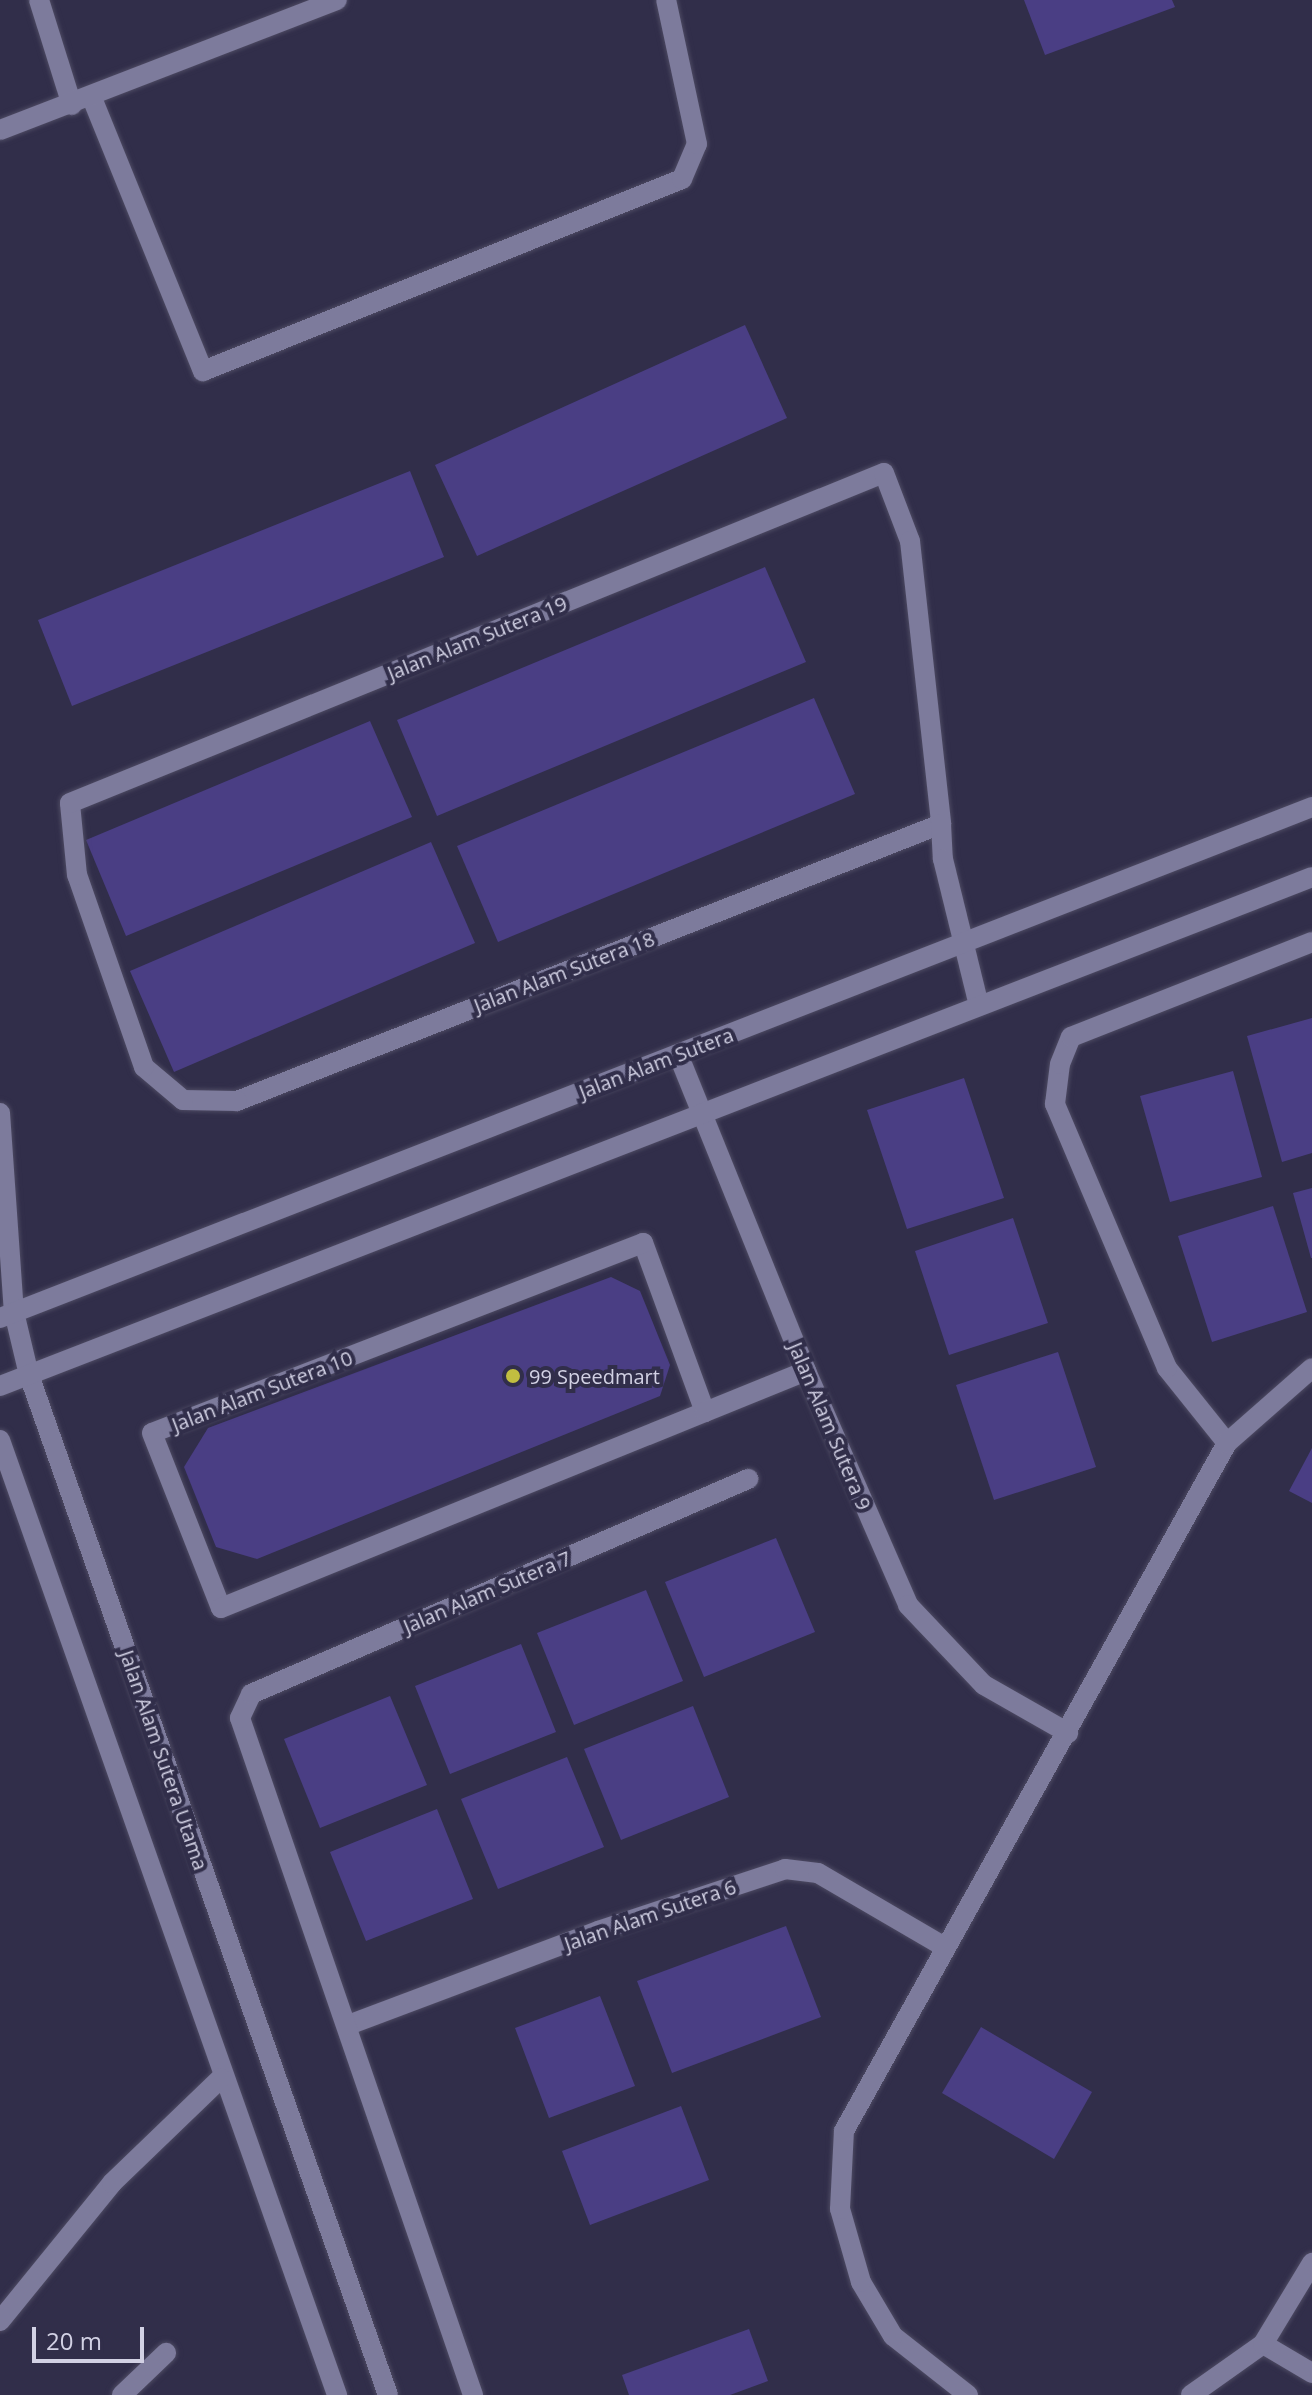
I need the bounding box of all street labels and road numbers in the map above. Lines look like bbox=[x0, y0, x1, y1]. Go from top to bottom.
street label: Jalan Alam Sutera 19 bbox=[384, 591, 570, 685]
street label: Jalan Alam Sutera 18 bbox=[470, 926, 658, 1018]
street label: Jalan Alam Sutera bbox=[575, 1022, 737, 1104]
street label: Jalan Alam Sutera 9 bbox=[784, 1338, 876, 1514]
street label: Jalan Alam Sutera 10 bbox=[168, 1345, 356, 1437]
street label: Jalan Alam Sutera 7 bbox=[399, 1546, 575, 1638]
street label: Jalan Alam Sutera Utama bbox=[115, 1647, 213, 1873]
street label: Jalan Alam Sutera 6 bbox=[561, 1874, 739, 1956]

